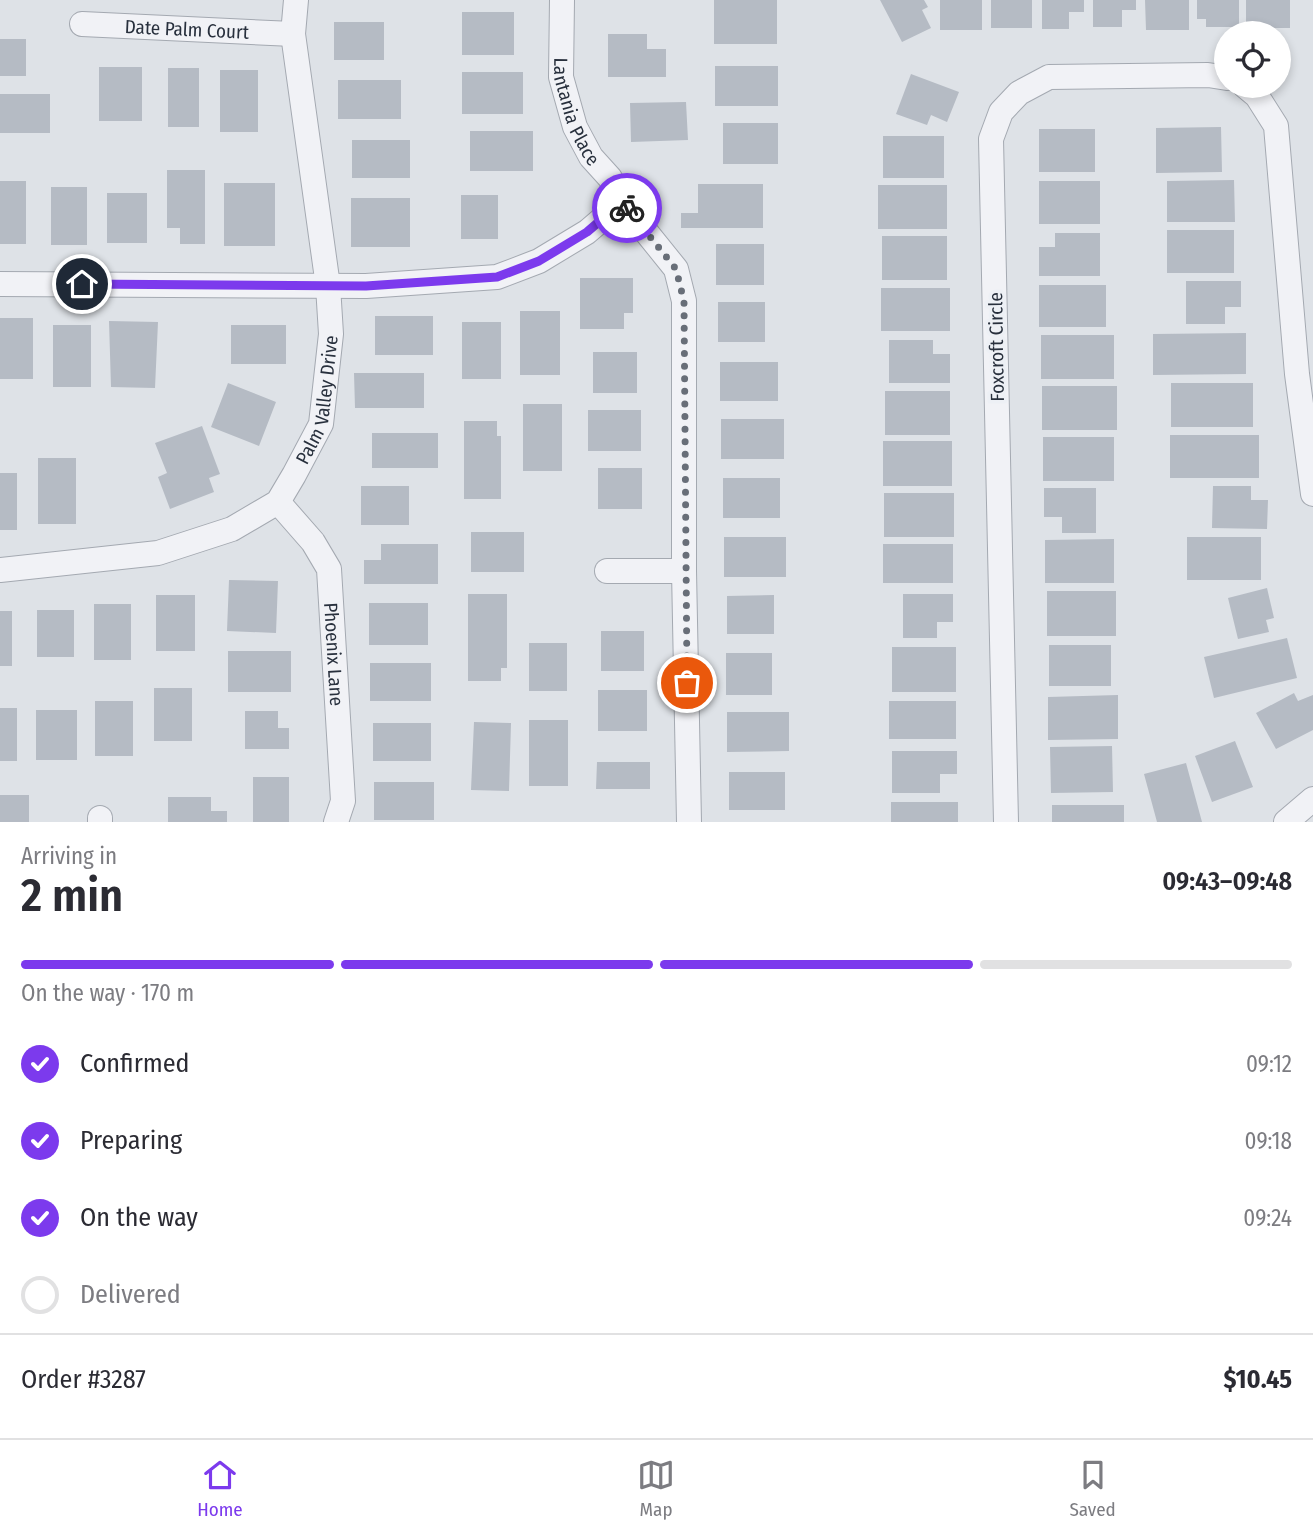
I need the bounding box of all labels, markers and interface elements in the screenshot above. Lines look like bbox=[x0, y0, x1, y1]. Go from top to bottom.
street label: Date Palm Court bbox=[124, 15, 250, 44]
map controls bbox=[1214, 21, 1291, 98]
button: locate bbox=[1214, 21, 1291, 98]
street label: Lantania Place bbox=[549, 57, 604, 171]
courier bbox=[592, 173, 662, 243]
icon: bike bbox=[608, 189, 646, 227]
pin bbox=[52, 254, 112, 314]
icon: home bbox=[63, 265, 101, 303]
street label: Foxcroft Circle bbox=[984, 292, 1009, 402]
street label: Palm Valley Drive bbox=[291, 334, 343, 468]
street label: Phoenix Lane bbox=[319, 602, 348, 707]
pin bbox=[657, 653, 717, 713]
icon: bag bbox=[668, 664, 706, 702]
text: Arriving in bbox=[21, 842, 117, 870]
text: 09:43–09:48 bbox=[1162, 866, 1292, 897]
text: 2 min bbox=[21, 868, 123, 923]
text: On the way · 170 m bbox=[21, 979, 194, 1007]
icon: check bbox=[21, 1045, 59, 1083]
text: Confirmed bbox=[80, 1048, 190, 1079]
text: 09:12 bbox=[1246, 1050, 1292, 1078]
icon: check bbox=[21, 1122, 59, 1160]
text: Preparing bbox=[80, 1125, 182, 1156]
text: 09:18 bbox=[1245, 1127, 1292, 1155]
icon: check bbox=[21, 1199, 59, 1237]
text: On the way bbox=[80, 1202, 198, 1233]
text: 09:24 bbox=[1243, 1204, 1292, 1232]
text: Delivered bbox=[80, 1279, 181, 1310]
text: Order #3287 bbox=[21, 1364, 146, 1395]
text: $10.45 bbox=[1224, 1364, 1292, 1395]
tab: Home bbox=[197, 1456, 243, 1521]
tab: Map bbox=[637, 1456, 675, 1521]
tab: Saved bbox=[1069, 1456, 1116, 1521]

